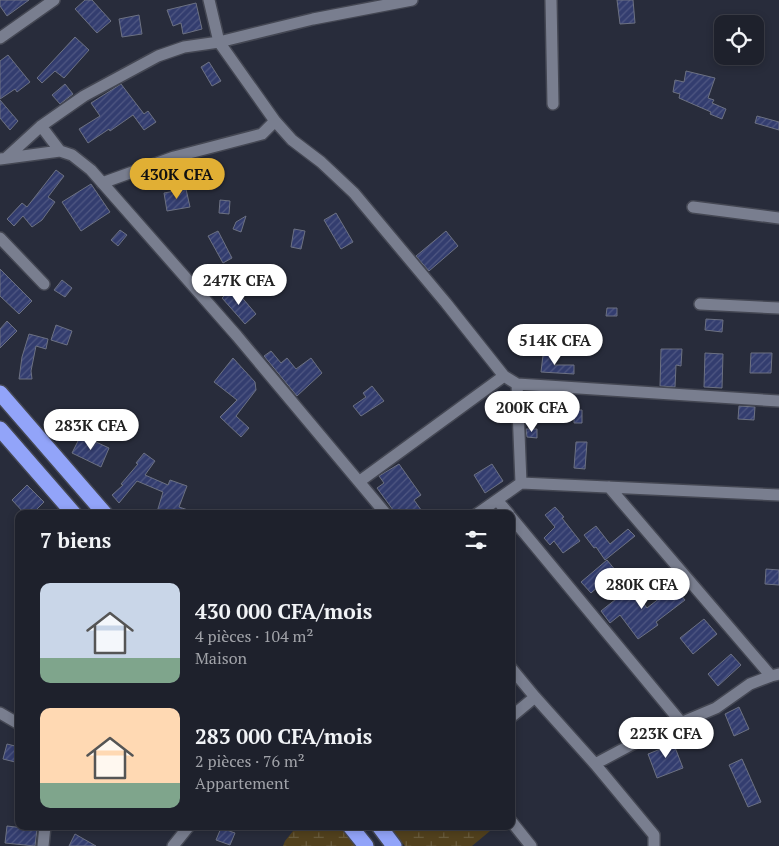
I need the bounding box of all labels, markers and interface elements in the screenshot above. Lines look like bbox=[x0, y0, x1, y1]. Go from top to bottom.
map controls bbox=[714, 15, 764, 65]
button: locate bbox=[714, 15, 764, 65]
pin: 430K CFA bbox=[125, 158, 229, 200]
text: 430K CFA bbox=[141, 163, 213, 185]
pin: 247K CFA bbox=[187, 264, 291, 306]
text: 247K CFA bbox=[203, 269, 275, 291]
pin: 514K CFA bbox=[503, 324, 607, 366]
text: 514K CFA bbox=[519, 329, 591, 351]
pin: 200K CFA bbox=[480, 390, 584, 433]
text: 200K CFA bbox=[496, 396, 568, 418]
pin: 283K CFA bbox=[39, 408, 143, 451]
text: 283K CFA bbox=[55, 414, 127, 436]
text: 7 biens bbox=[40, 526, 111, 554]
icon: filters bbox=[462, 526, 490, 554]
pin: 280K CFA bbox=[590, 568, 694, 610]
text: 280K CFA bbox=[606, 573, 678, 595]
text: 430 000 CFA/mois bbox=[195, 597, 372, 625]
icon: home bbox=[80, 603, 140, 663]
text: 4 pièces · 104 m² bbox=[195, 625, 313, 647]
text: Maison bbox=[195, 647, 247, 669]
pin: 223K CFA bbox=[614, 716, 718, 759]
text: 283 000 CFA/mois bbox=[195, 722, 372, 750]
text: 223K CFA bbox=[630, 722, 702, 744]
icon: home bbox=[80, 728, 140, 788]
text: 2 pièces · 76 m² bbox=[195, 750, 305, 772]
text: Appartement bbox=[195, 772, 290, 794]

